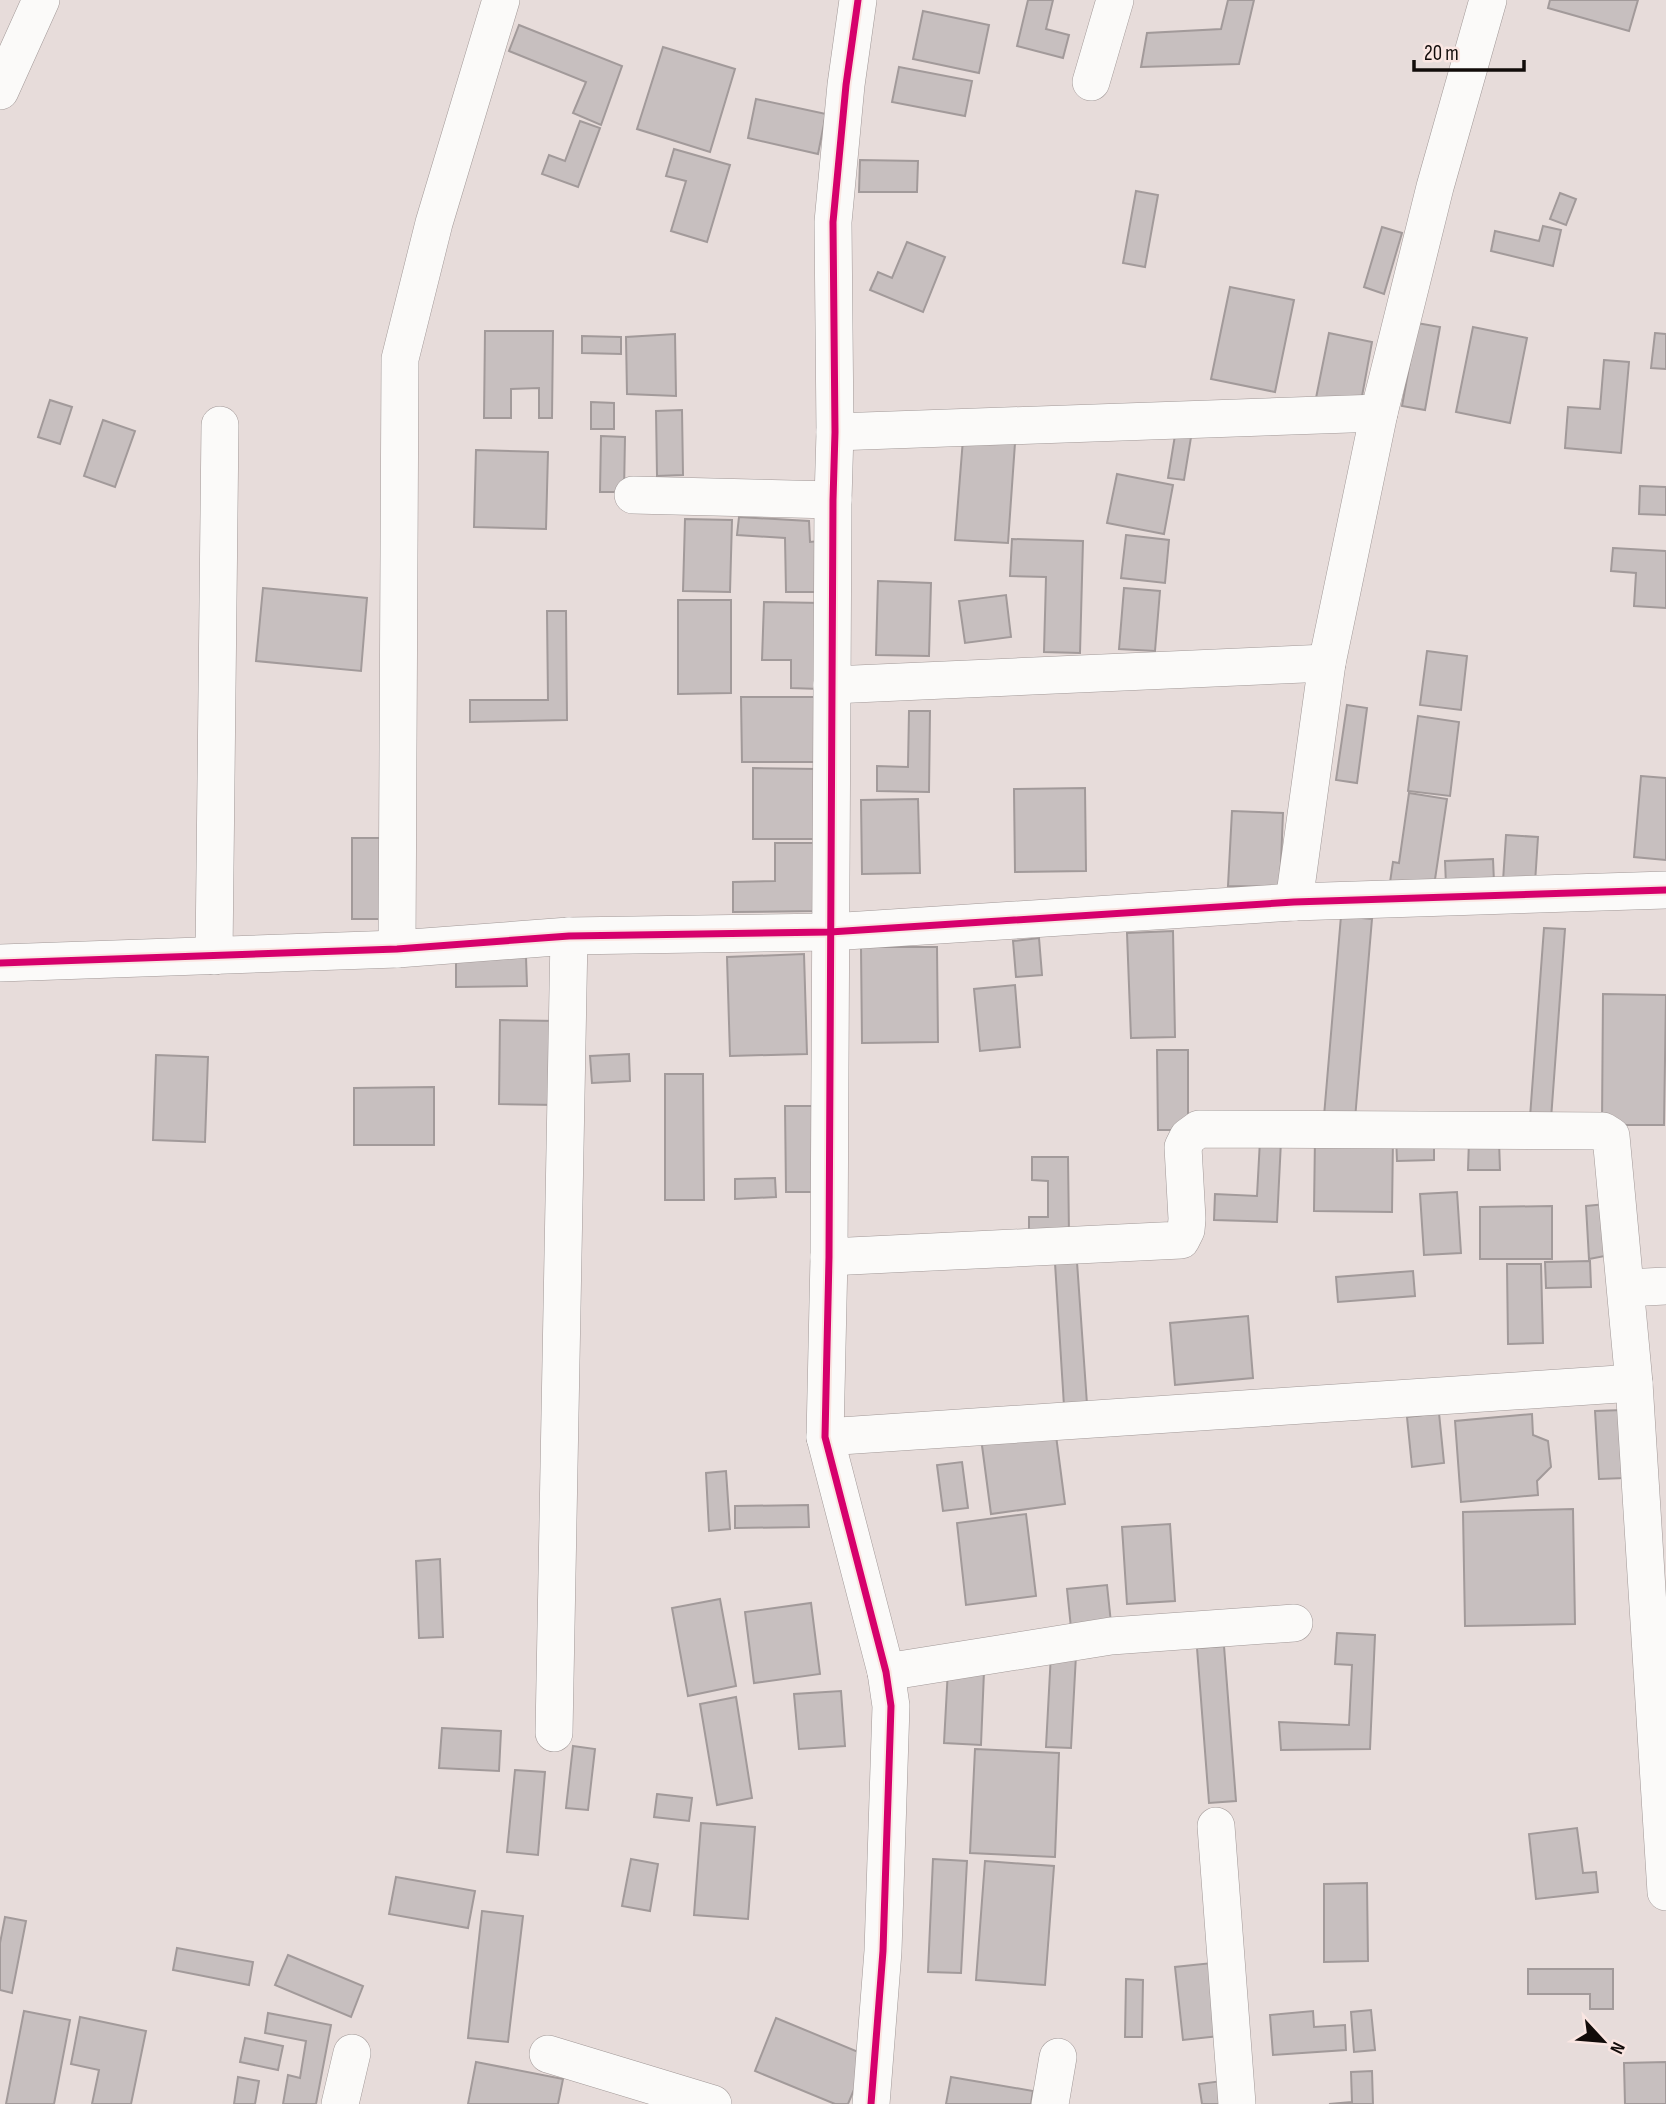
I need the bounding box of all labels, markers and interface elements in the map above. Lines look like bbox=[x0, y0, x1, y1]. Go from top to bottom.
scale bar bbox=[1414, 28, 1524, 72]
text: 20 m bbox=[1424, 41, 1459, 66]
north arrow bbox=[1568, 2006, 1638, 2076]
text: N bbox=[1604, 2038, 1629, 2057]

